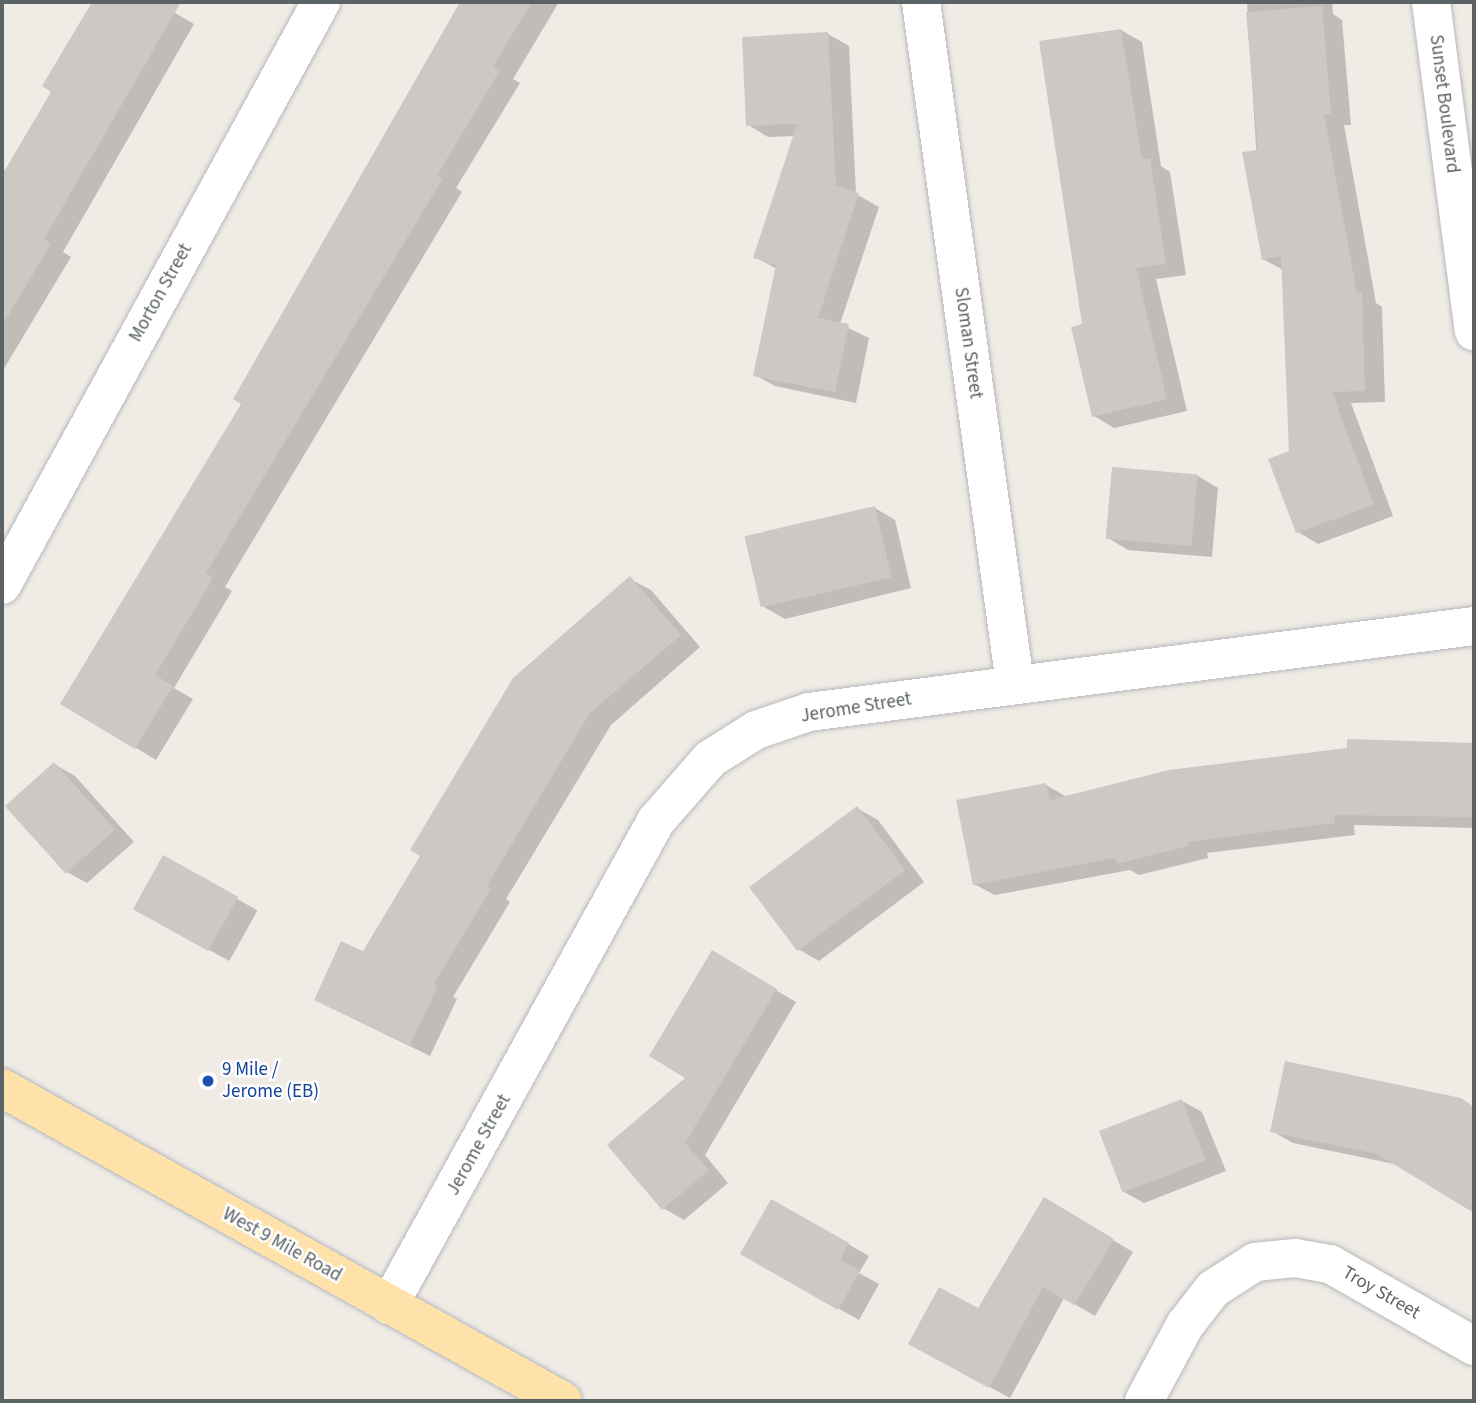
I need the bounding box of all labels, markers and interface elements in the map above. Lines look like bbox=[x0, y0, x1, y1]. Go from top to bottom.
street label: Sunset Boulevard bbox=[1424, 33, 1464, 175]
street label: Morton Street bbox=[125, 240, 197, 346]
street label: Sloman Street bbox=[949, 286, 987, 400]
street label: Jerome Street bbox=[799, 688, 913, 728]
place label: 9 Mile / Jerome (EB) bbox=[222, 1059, 319, 1103]
marker: 9 Mile / Jerome (EB) bbox=[200, 1073, 216, 1089]
street label: Jerome Street bbox=[442, 1091, 516, 1199]
street label: West 9 Mile Road bbox=[218, 1203, 346, 1287]
street label: Troy Street bbox=[1338, 1262, 1424, 1324]

